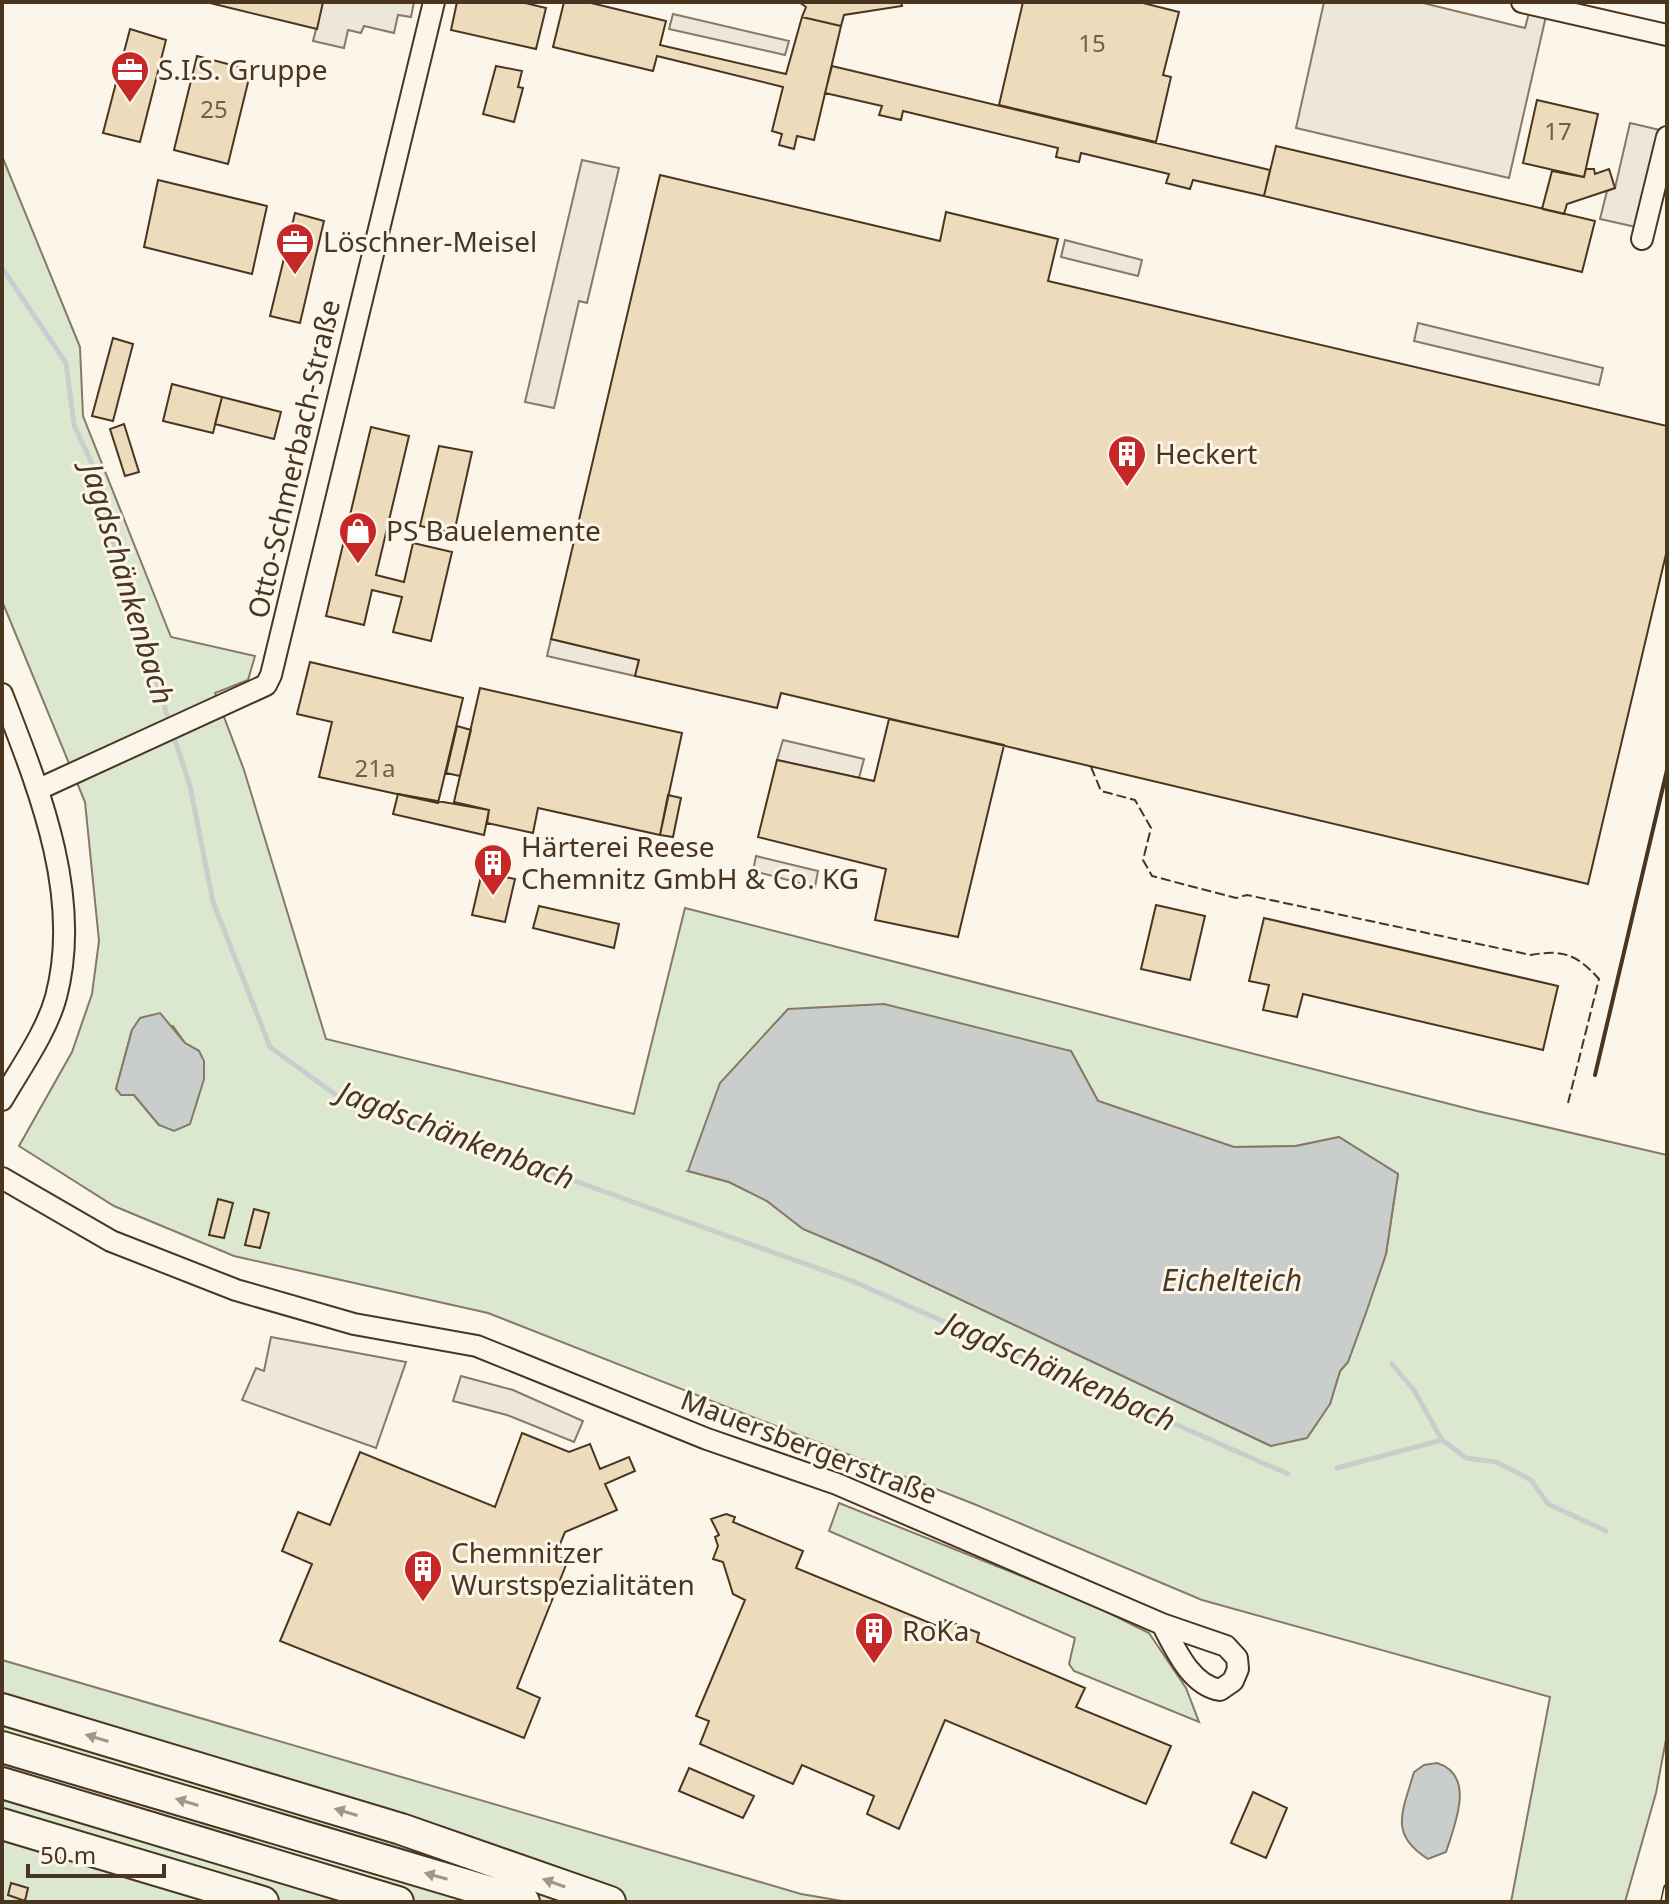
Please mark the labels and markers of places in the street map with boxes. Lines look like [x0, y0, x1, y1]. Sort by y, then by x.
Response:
office icon: S.I.S. Gruppe [109, 49, 151, 104]
place label: S.I.S. Gruppe [158, 50, 328, 88]
office icon: Löschner-Meisel [274, 221, 316, 276]
place label: Löschner-Meisel [323, 222, 537, 260]
building icon: Heckert [1106, 433, 1148, 488]
place label: Heckert [1155, 434, 1257, 472]
shop icon: PS Bauelemente [337, 510, 379, 565]
place label: PS Bauelemente [386, 511, 601, 549]
place label: Härterei Reese Chemnitz GmbH & Co. KG [521, 827, 859, 897]
building icon: Härterei Reese Chemnitz GmbH & Co. KG [472, 842, 514, 897]
place label: Chemnitzer Wurstspezialitäten [451, 1533, 695, 1603]
building icon: Chemnitzer Wurstspezialitäten [402, 1548, 444, 1603]
building icon: RoKa [853, 1610, 895, 1665]
place label: RoKa [902, 1611, 969, 1649]

